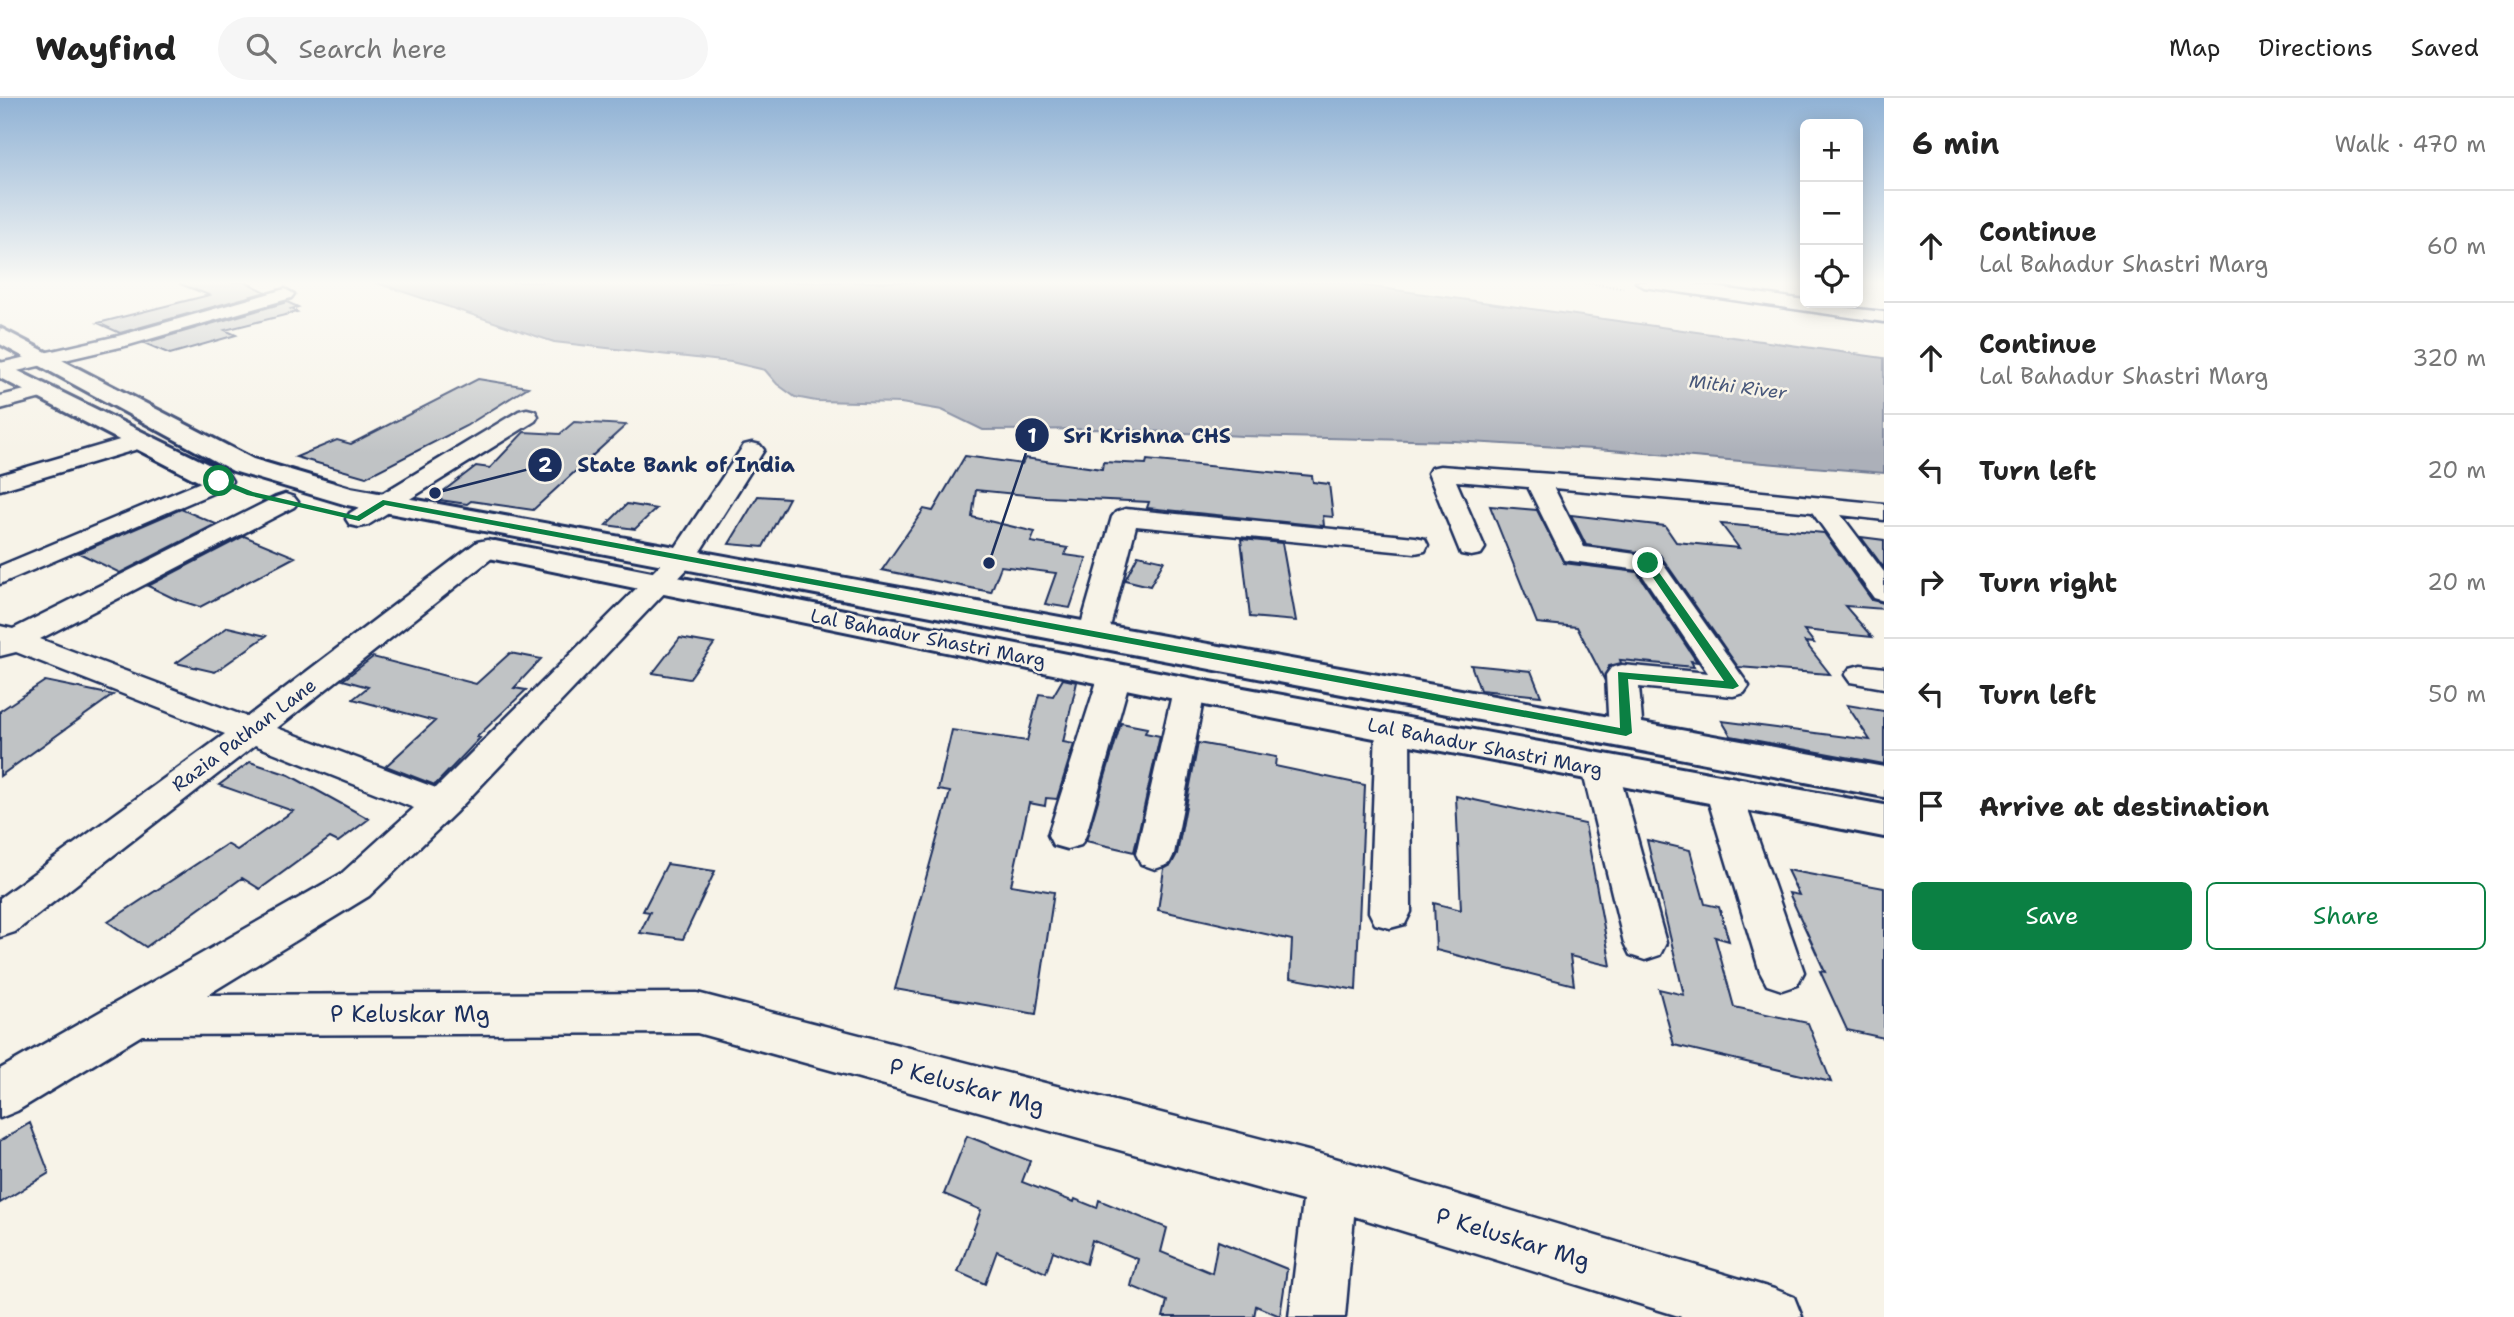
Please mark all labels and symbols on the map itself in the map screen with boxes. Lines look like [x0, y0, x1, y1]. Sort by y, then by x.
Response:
water label: Mithi River [1688, 369, 1789, 405]
callout: Sri Krishna CHS [1015, 414, 1245, 456]
text: 1 [1027, 422, 1037, 450]
text: Sri Krishna CHS [1063, 422, 1231, 450]
callout: State Bank of India [528, 444, 808, 486]
text: 2 [538, 451, 553, 479]
text: State Bank of India [577, 451, 796, 479]
route start [203, 465, 234, 496]
route end [1632, 547, 1663, 578]
street label: Lal Bahadur Shastri Marg [808, 603, 1048, 673]
street label: Razia Pathan Lane [167, 673, 321, 797]
street label: Lal Bahadur Shastri Marg [1365, 712, 1605, 782]
street label: P Keluskar Mg [330, 999, 490, 1029]
street label: P Keluskar Mg [886, 1051, 1048, 1121]
street label: P Keluskar Mg [1432, 1200, 1594, 1276]

